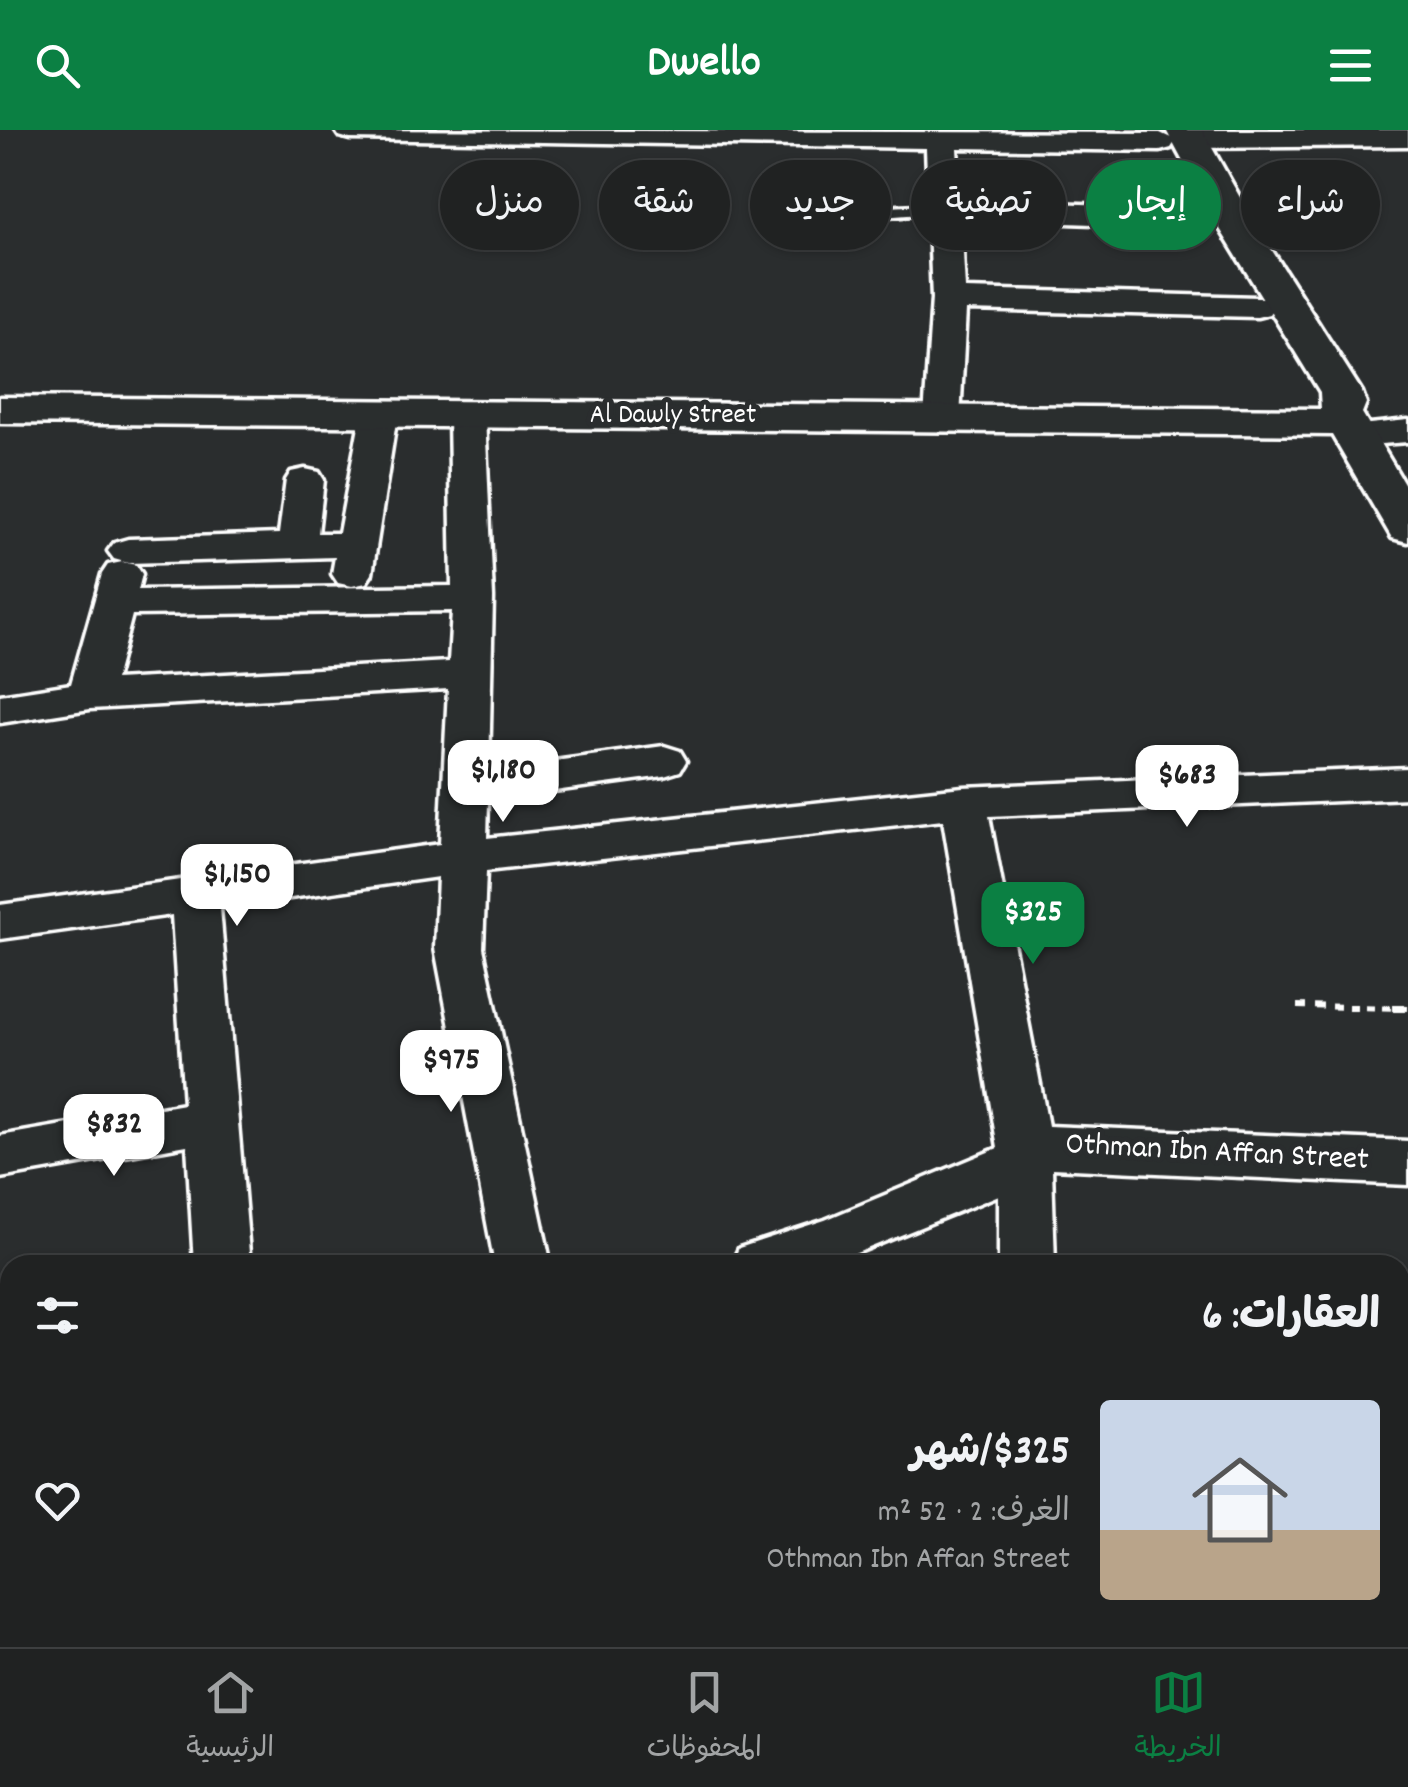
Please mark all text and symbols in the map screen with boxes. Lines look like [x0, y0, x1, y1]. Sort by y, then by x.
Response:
text: Dwello [647, 33, 761, 97]
icon: search [30, 38, 85, 93]
icon: menu [1323, 38, 1378, 93]
chip: منزل [440, 160, 579, 250]
chip: شقة [599, 160, 730, 250]
chip: جديد [750, 160, 891, 250]
chip: تصفية [911, 160, 1066, 250]
chip: إيجار [1086, 160, 1221, 250]
chip: شراء [1241, 160, 1380, 250]
street label: Al Dawly Street [590, 397, 756, 437]
pin: $1,180 [422, 740, 584, 825]
pin: $683 [1128, 745, 1246, 830]
text: $1,180 [470, 749, 536, 795]
text: $683 [1158, 754, 1216, 800]
pin: $1,150 [156, 844, 318, 929]
text: $1,150 [203, 853, 271, 899]
pin: $325 [974, 882, 1092, 967]
text: $325 [1003, 891, 1063, 937]
pin: $975 [392, 1030, 510, 1115]
text: $975 [422, 1039, 480, 1085]
pin: $832 [55, 1094, 173, 1179]
text: $832 [85, 1103, 143, 1149]
street label: Othman Ibn Affan Street [1064, 1123, 1370, 1185]
icon: filters [30, 1288, 85, 1343]
text: العقارات: 6 [1202, 1289, 1380, 1349]
text: $325/شهر [910, 1424, 1070, 1484]
icon: home [1180, 1440, 1300, 1560]
icon: heart [30, 1473, 85, 1528]
text: الغرف: 2 · 52 m² [878, 1491, 1070, 1537]
text: Othman Ibn Affan Street [766, 1538, 1070, 1584]
tab: الرئيسية [186, 1665, 274, 1771]
tab: المحفوظات [647, 1665, 762, 1771]
tab: الخريطة [1134, 1665, 1222, 1771]

